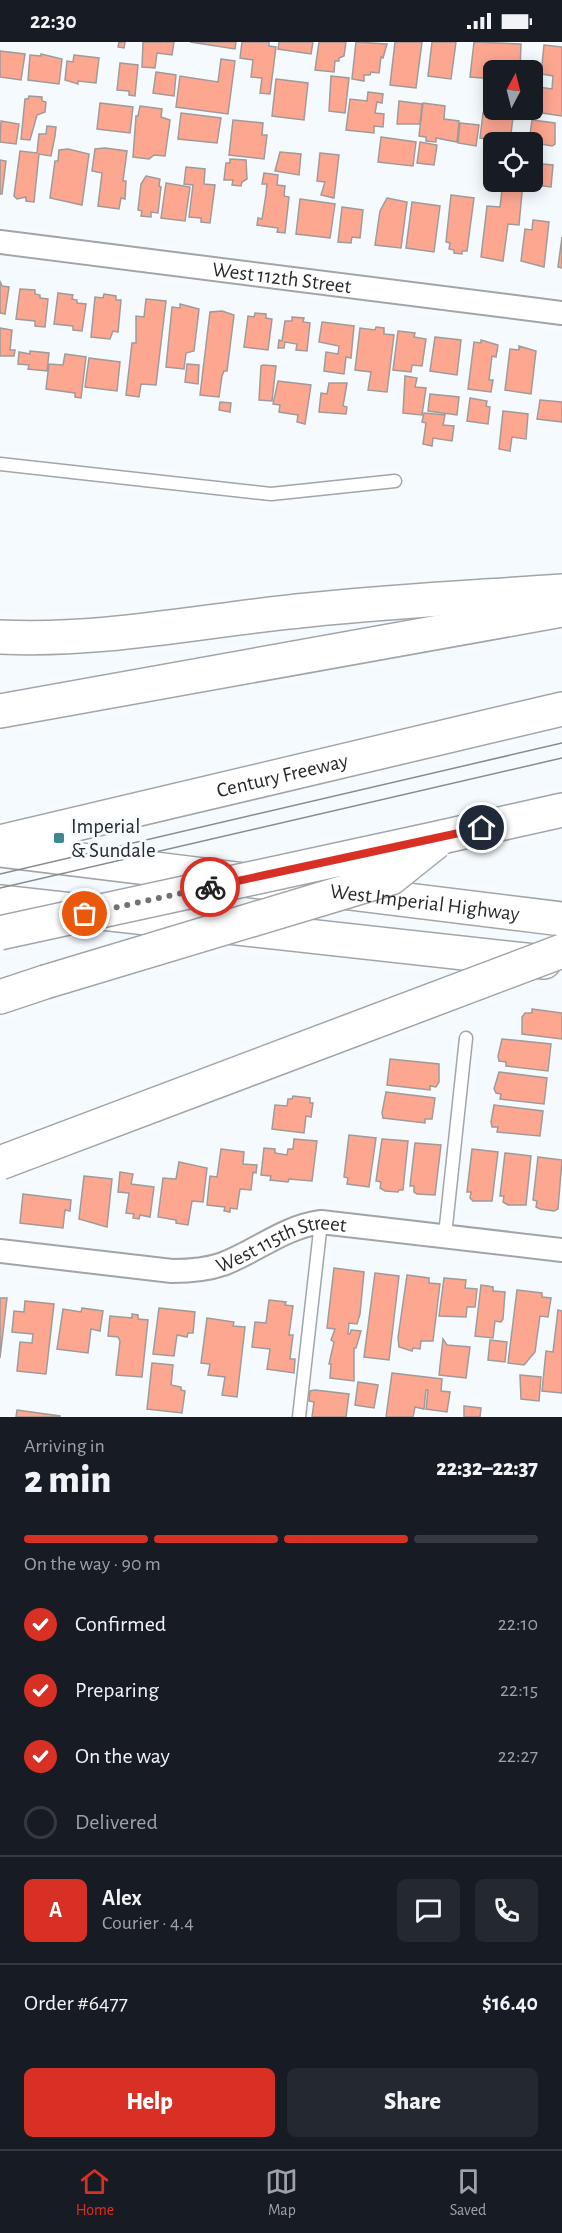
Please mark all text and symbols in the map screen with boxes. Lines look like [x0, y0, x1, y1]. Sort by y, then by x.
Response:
text: 22:30 [30, 10, 77, 32]
north arrow [483, 60, 543, 120]
map controls [483, 60, 543, 192]
button: locate [483, 132, 543, 192]
street label: West 112th Street [211, 258, 353, 297]
street label: Century Freeway [214, 750, 350, 801]
pin [456, 802, 507, 853]
icon: home [465, 811, 498, 844]
place label: Imperial & Sundale [71, 816, 156, 861]
marker: Imperial & Sundale [52, 831, 66, 845]
courier [180, 857, 240, 917]
icon: bike [194, 871, 227, 904]
street label: West Imperial Highway [329, 880, 521, 924]
pin [59, 888, 110, 939]
icon: bag [68, 897, 101, 930]
street label: West 115th Street [213, 1212, 348, 1276]
text: Arriving in [24, 1436, 105, 1456]
text: 22:32–22:37 [436, 1457, 538, 1479]
text: 2 min [24, 1461, 111, 1500]
text: On the way · 90 m [24, 1554, 161, 1574]
icon: check [24, 1608, 57, 1641]
text: Confirmed [75, 1613, 166, 1635]
text: 22:10 [498, 1614, 538, 1634]
icon: check [24, 1674, 57, 1707]
text: Preparing [75, 1679, 159, 1701]
text: 22:15 [500, 1680, 538, 1700]
icon: check [24, 1740, 57, 1773]
text: On the way [75, 1745, 170, 1767]
text: 22:27 [498, 1746, 538, 1766]
text: Delivered [75, 1811, 158, 1833]
button: chat [397, 1879, 460, 1942]
button: phone [475, 1879, 538, 1942]
text: Alex [102, 1887, 142, 1909]
text: A [49, 1899, 62, 1921]
text: Courier · 4.4 [102, 1913, 194, 1933]
text: Order #6477 [24, 1992, 128, 2014]
text: $16.40 [482, 1992, 538, 2014]
button: Help [24, 2068, 275, 2137]
button: Share [287, 2068, 538, 2137]
tab: Home [76, 2165, 114, 2220]
tab: Map [265, 2165, 298, 2220]
tab: Saved [450, 2165, 486, 2220]

